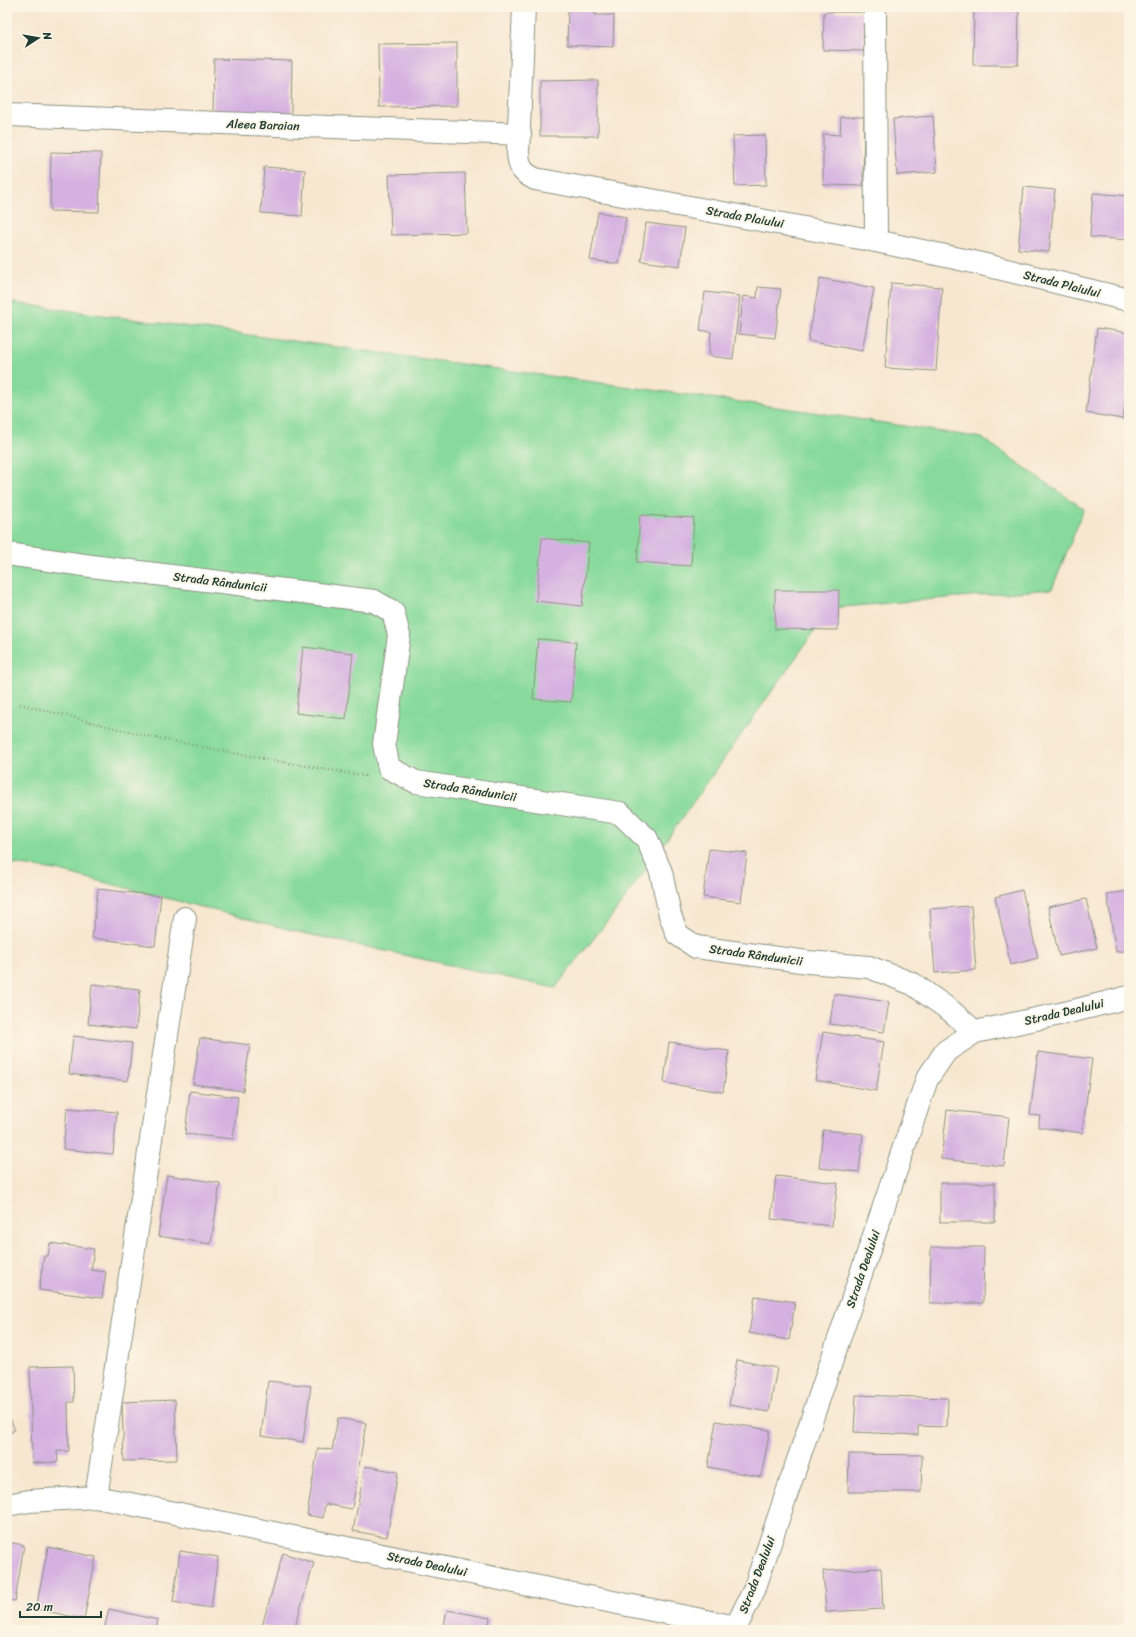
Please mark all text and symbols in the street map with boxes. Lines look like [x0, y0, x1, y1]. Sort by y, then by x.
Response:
north arrow [18, 18, 58, 58]
text: N [37, 29, 57, 42]
street label: Aleea Baraian [225, 113, 300, 137]
street label: Strada Plaiului [704, 199, 786, 235]
street label: Strada Plaiului [1021, 264, 1104, 304]
street label: Strada Rândunicii [172, 565, 269, 599]
street label: Strada Rândunicii [422, 772, 519, 808]
street label: Strada Rândunicii [708, 938, 805, 973]
street label: Strada Dealului [1022, 992, 1107, 1032]
street label: Strada Dealului [839, 1226, 887, 1311]
street label: Strada Dealului [732, 1533, 782, 1617]
street label: Strada Dealului [385, 1545, 470, 1583]
scale bar [20, 1593, 101, 1619]
text: 20 m [26, 1596, 53, 1618]

